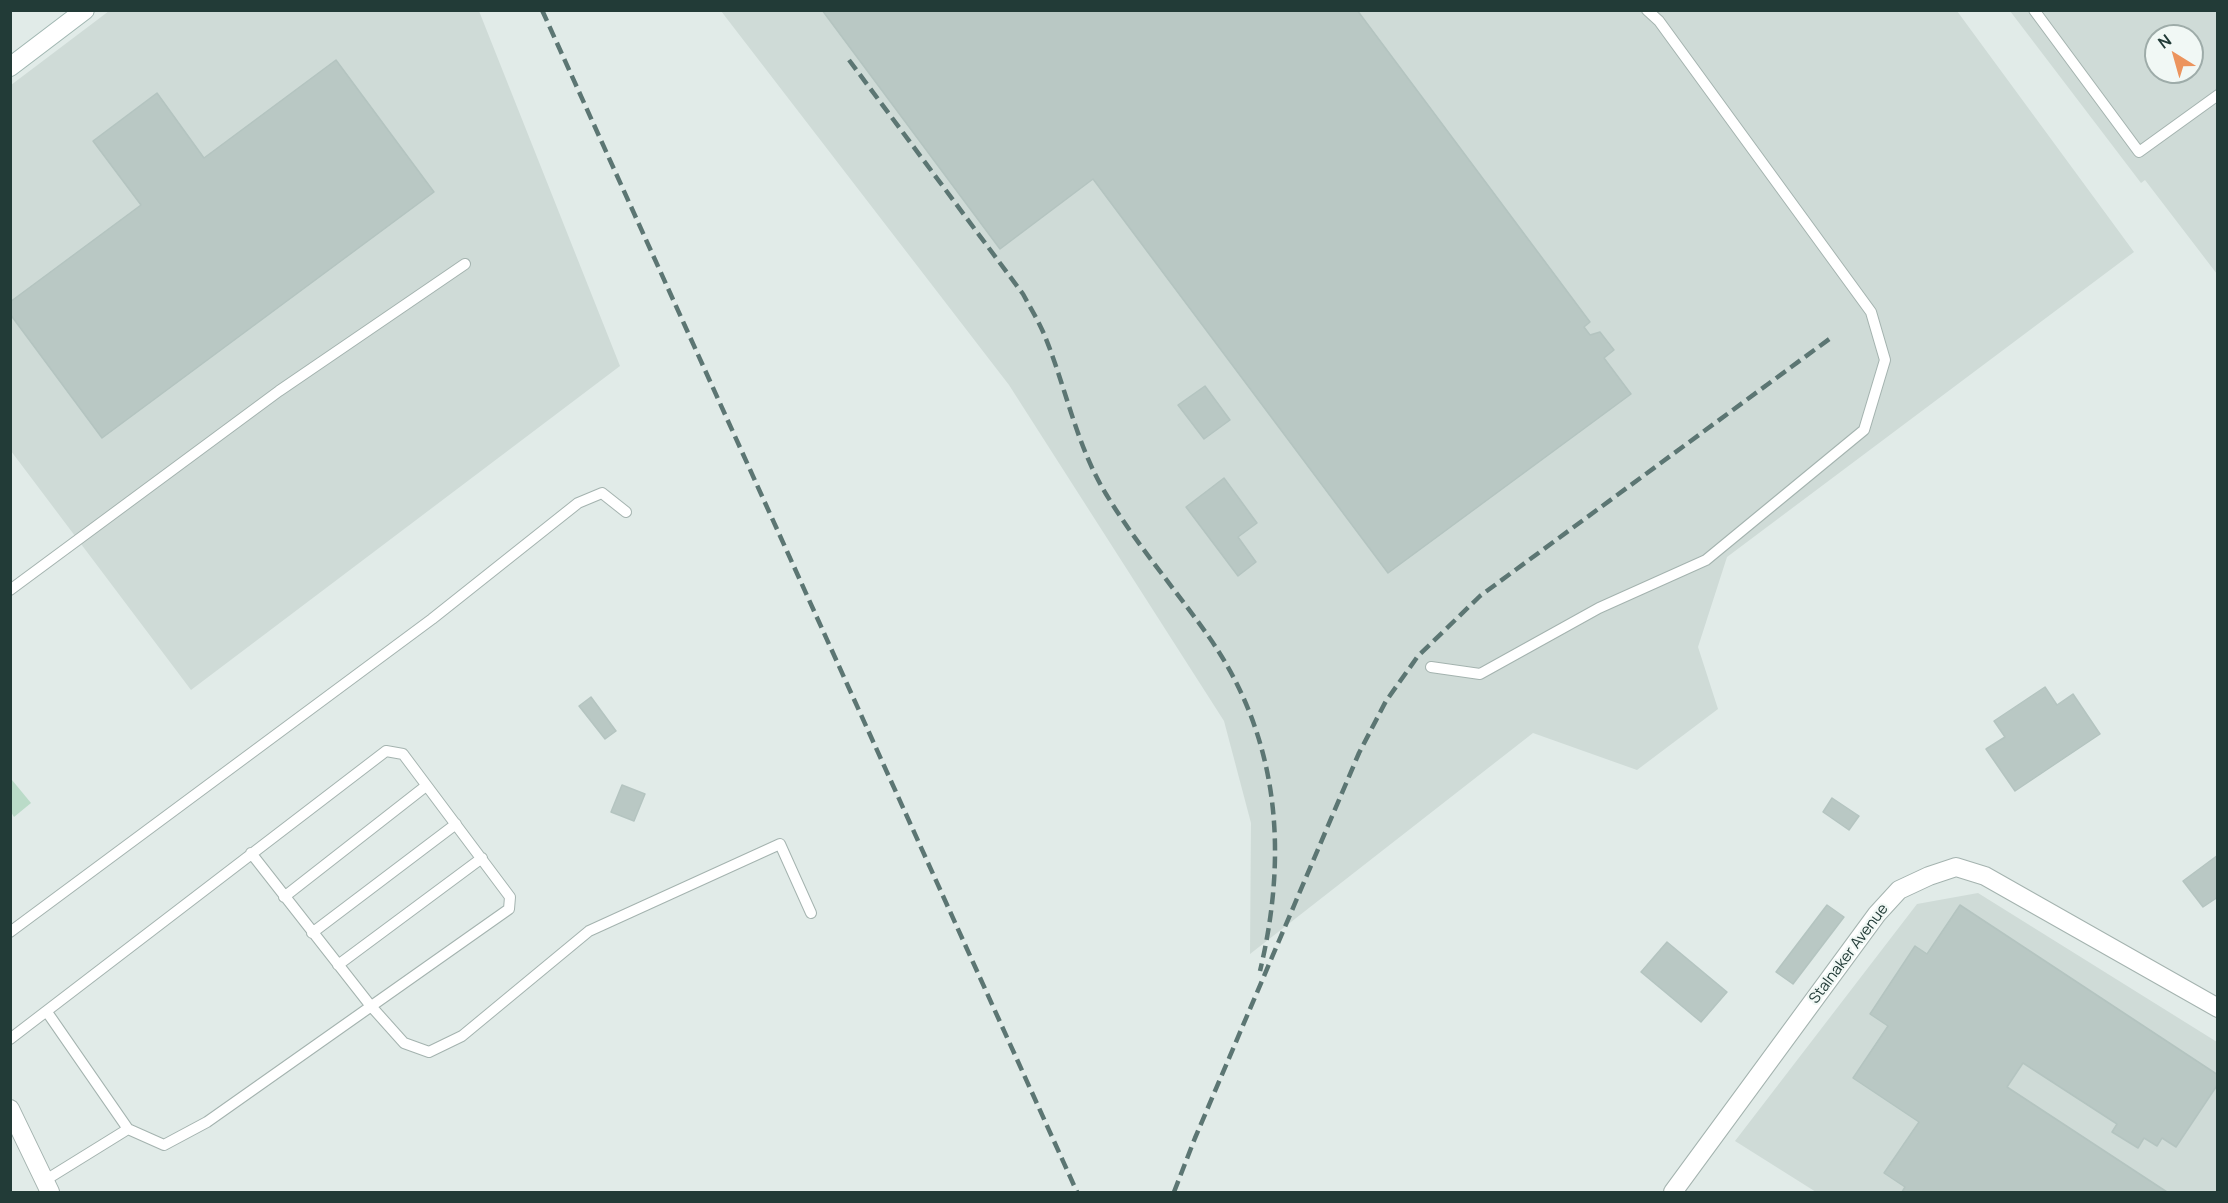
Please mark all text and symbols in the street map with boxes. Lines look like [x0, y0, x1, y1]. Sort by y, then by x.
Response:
north arrow [2144, 24, 2204, 84]
text: N [2153, 29, 2176, 53]
street label: Stalnaker Avenue [1806, 901, 1892, 1007]

